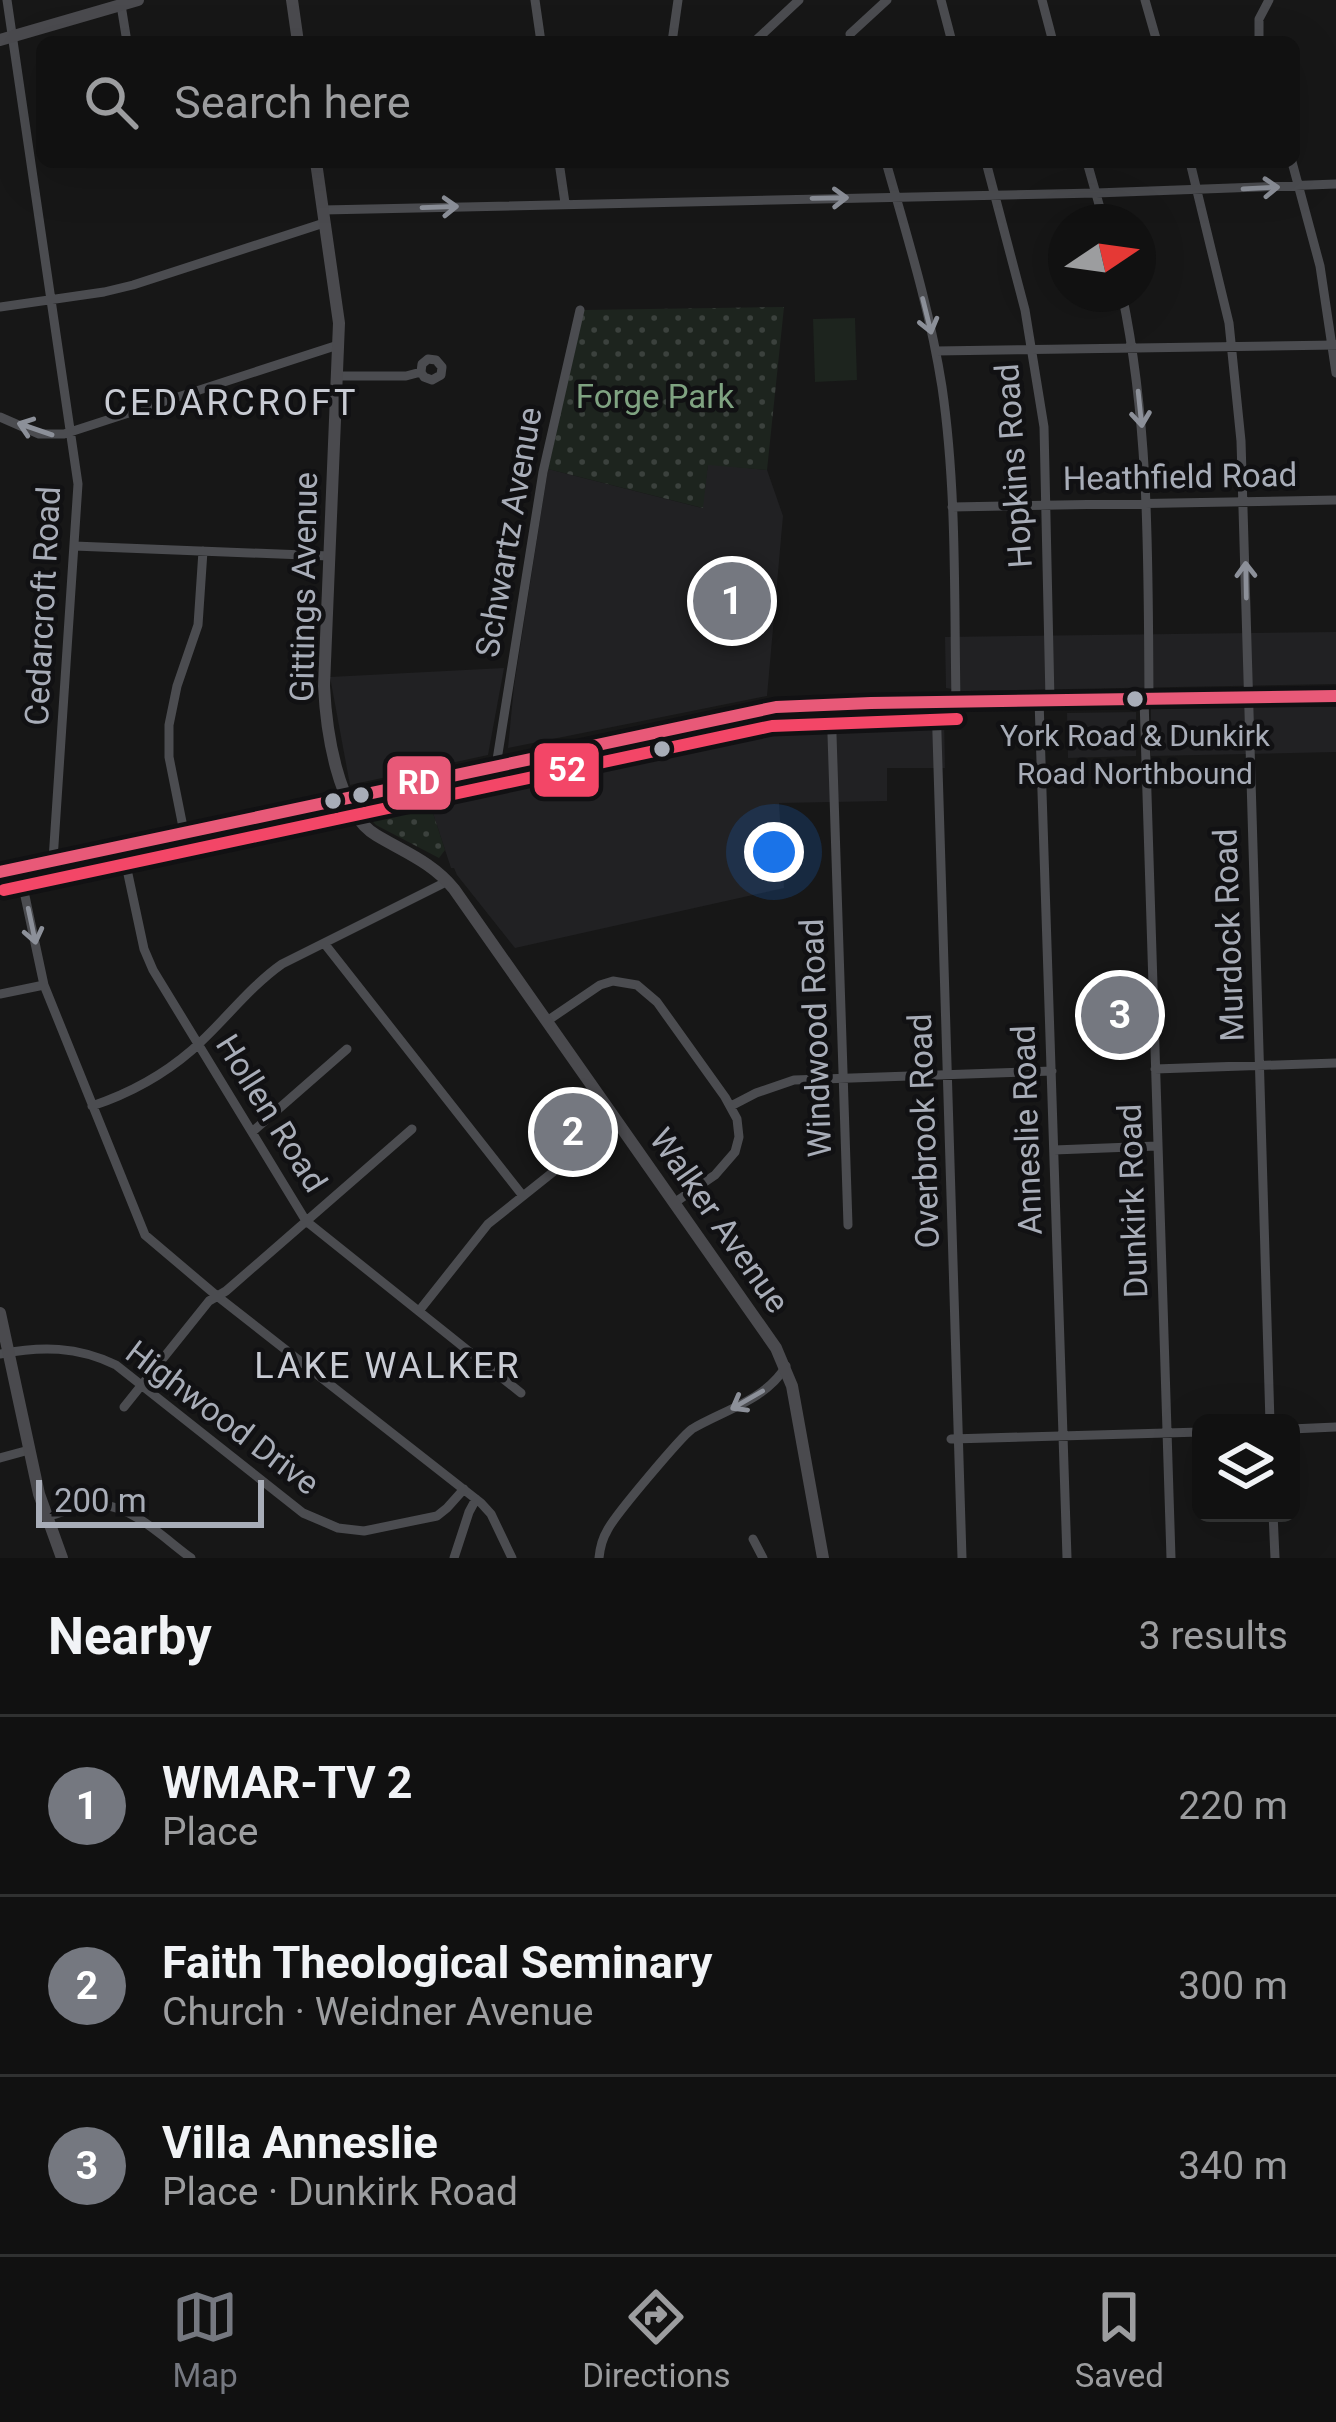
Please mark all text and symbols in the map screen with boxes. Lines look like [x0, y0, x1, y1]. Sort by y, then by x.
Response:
search box [36, 36, 1300, 168]
icon: search [78, 69, 144, 135]
text: Search here [174, 76, 411, 129]
one-way arrow [1241, 176, 1280, 199]
one-way arrow [810, 187, 849, 209]
one-way arrow [420, 195, 459, 218]
north arrow [1048, 204, 1156, 312]
one-way arrow [917, 296, 939, 334]
street label: Hopkins Road [987, 362, 1040, 569]
park label: Forge Park [576, 377, 734, 416]
district label: CEDARCROFT [104, 382, 358, 424]
one-way arrow [1130, 389, 1152, 428]
street label: Schwartz Avenue [467, 404, 550, 660]
one-way arrow [17, 416, 55, 438]
street label: Heathfield Road [1063, 455, 1297, 498]
street label: Gittings Avenue [282, 472, 325, 702]
street label: Cedarcroft Road [17, 485, 68, 727]
pin: 1 [693, 556, 771, 646]
one-way arrow [1234, 561, 1257, 600]
marker: York Road & Dunkirk Road Northbound [1124, 688, 1146, 710]
place label: York Road & Dunkirk Road Northbound [1000, 718, 1271, 791]
unlabelled marker [651, 738, 673, 760]
line badge: 52 [532, 741, 601, 799]
text: 52 [548, 750, 586, 789]
line badge: RD [385, 754, 453, 812]
text: RD [398, 763, 440, 802]
unlabelled marker [350, 784, 372, 806]
unlabelled marker [322, 790, 344, 812]
your location [744, 822, 804, 882]
street label: Murdock Road [1205, 828, 1252, 1042]
one-way arrow [21, 907, 44, 945]
street label: Windwood Road [792, 918, 839, 1158]
pin: 3 [1081, 970, 1159, 1060]
street label: Overbrook Road [900, 1013, 947, 1249]
street label: Anneslie Road [1003, 1024, 1050, 1236]
street label: Hollen Road [208, 1027, 335, 1199]
pin: 2 [534, 1087, 612, 1177]
street label: Dunkirk Road [1110, 1103, 1155, 1299]
street label: Walker Avenue [642, 1121, 797, 1320]
street label: Highwood Drive [118, 1332, 327, 1503]
district label: LAKE WALKER [254, 1345, 522, 1387]
one-way arrow [730, 1389, 765, 1413]
map controls [1192, 1414, 1300, 1522]
button: layers [1192, 1414, 1300, 1522]
scale bar [36, 1474, 264, 1527]
text: 200 m [54, 1481, 147, 1520]
text: Nearby [48, 1607, 212, 1666]
text: 3 results [1139, 1613, 1288, 1659]
text: WMAR-TV 2 [162, 1756, 413, 1809]
text: 1 [76, 1783, 98, 1829]
text: 220 m [1178, 1783, 1288, 1829]
text: Place [162, 1809, 258, 1855]
text: Faith Theological Seminary [162, 1936, 712, 1989]
text: 2 [76, 1963, 98, 2009]
text: 300 m [1178, 1963, 1288, 2009]
text: Church · Weidner Avenue [162, 1989, 593, 2035]
text: Villa Anneslie [162, 2116, 438, 2169]
text: 3 [76, 2143, 98, 2189]
text: 340 m [1178, 2143, 1288, 2189]
text: Place · Dunkirk Road [162, 2169, 518, 2215]
tab: Map [172, 2284, 238, 2395]
tab: Directions [582, 2284, 731, 2395]
tab: Saved [1075, 2284, 1164, 2395]

